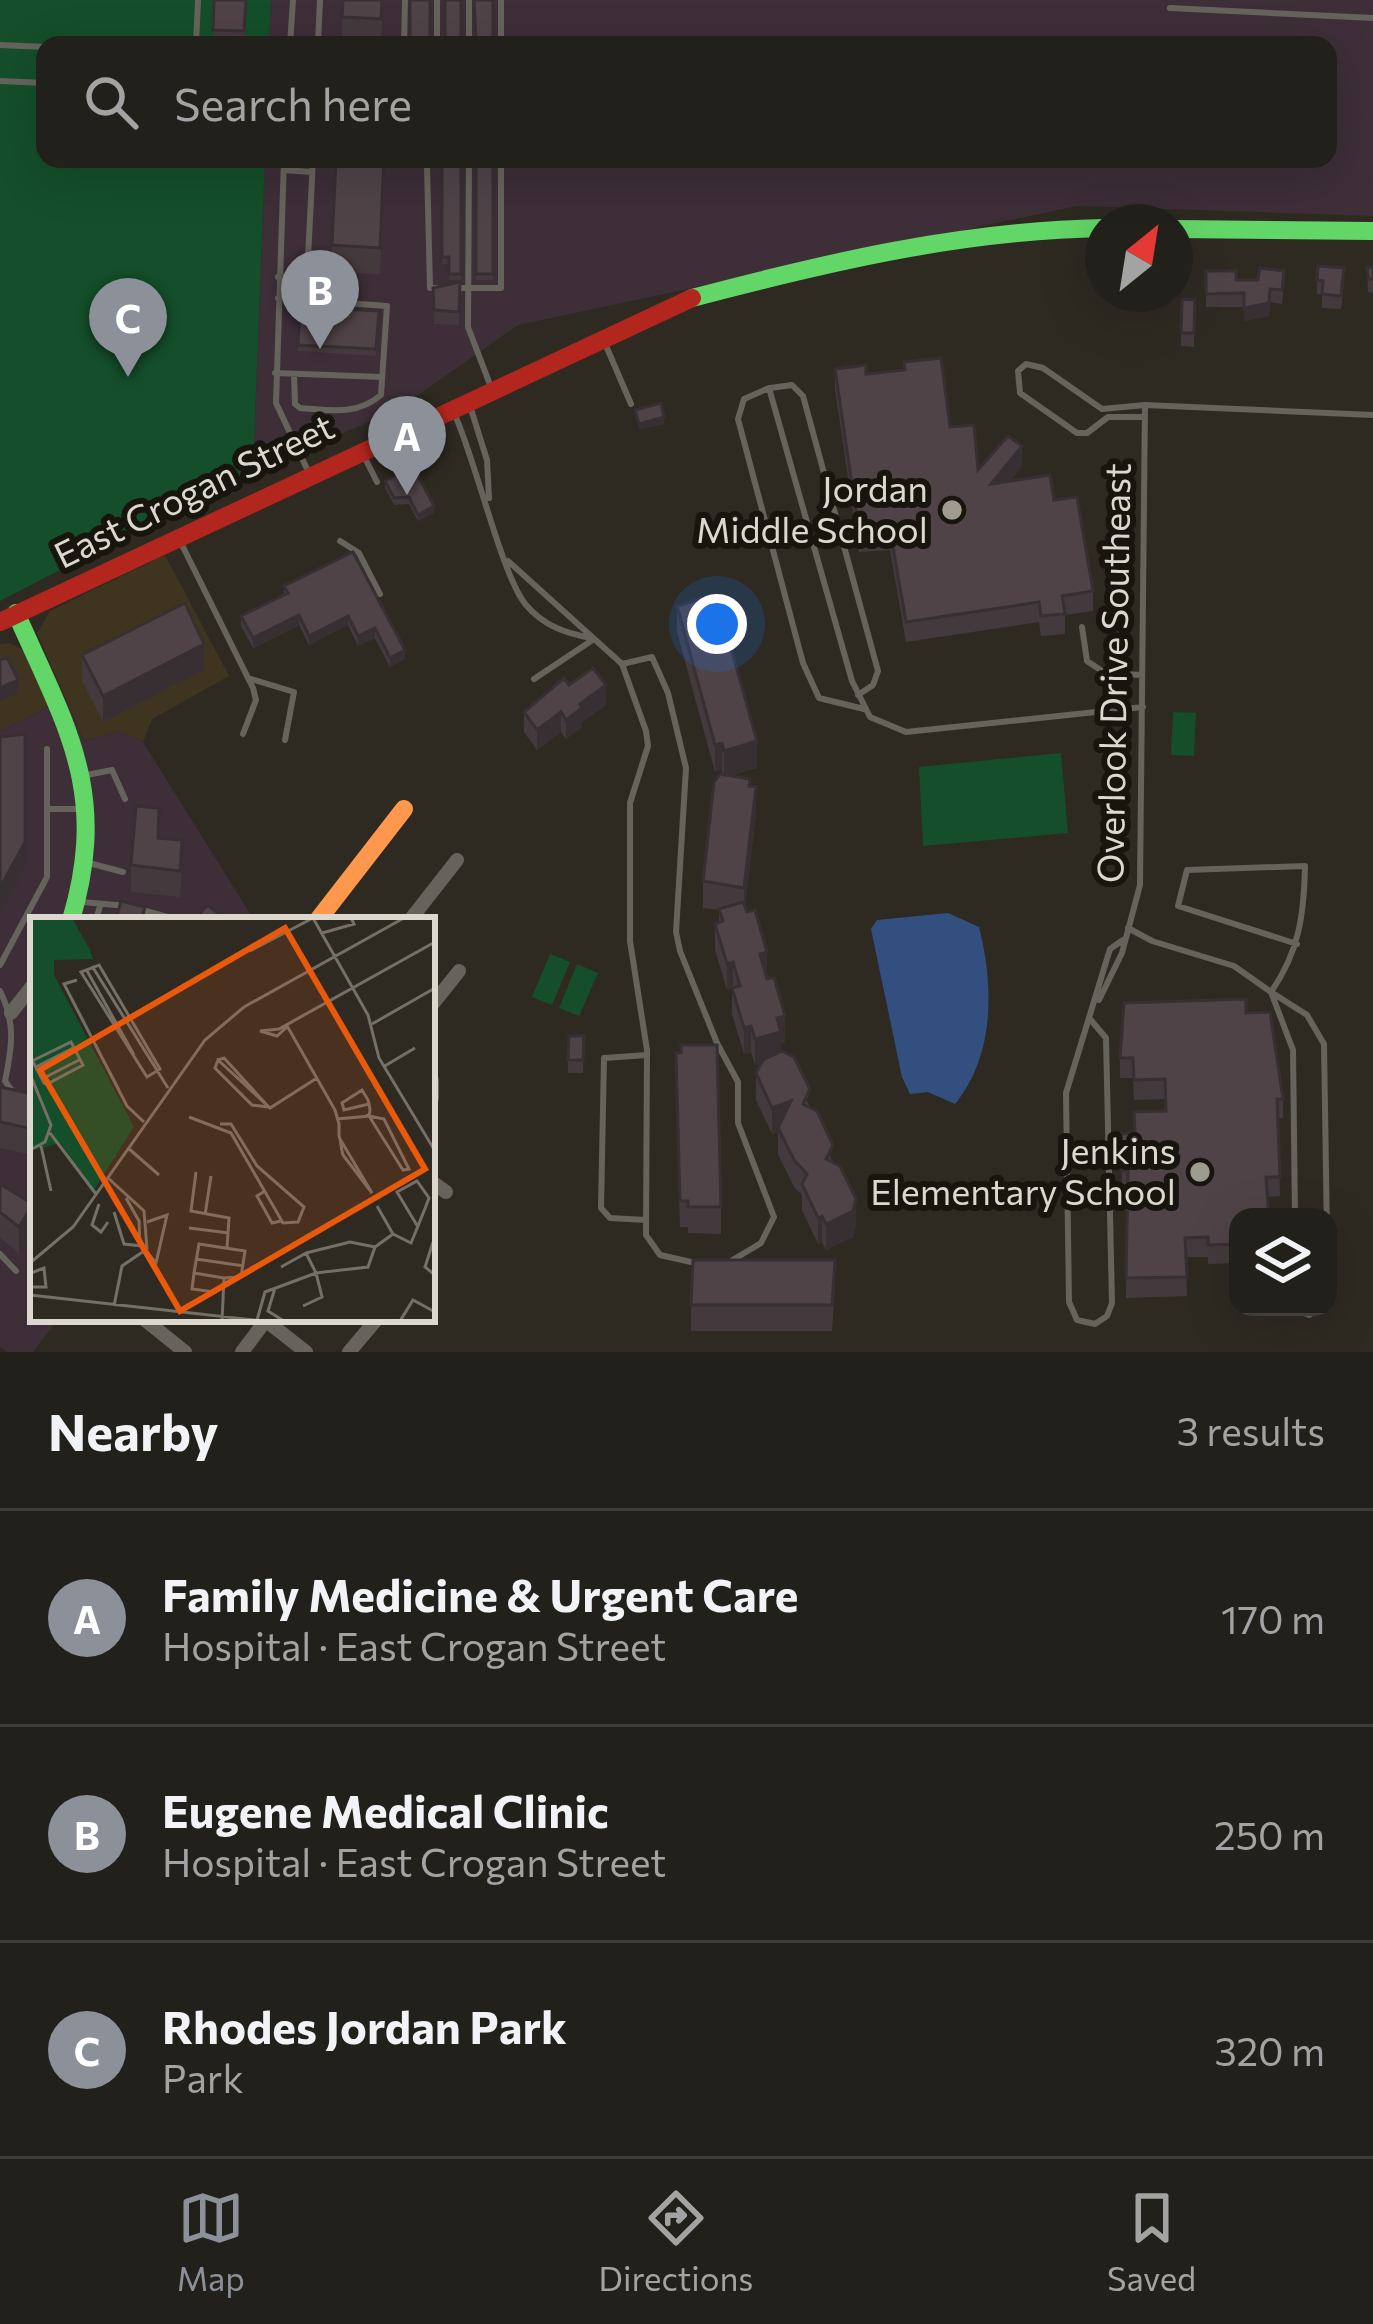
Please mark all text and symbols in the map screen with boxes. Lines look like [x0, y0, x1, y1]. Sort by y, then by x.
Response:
search box [36, 36, 1337, 168]
icon: search [78, 69, 144, 135]
text: Search here [174, 75, 412, 130]
north arrow [1085, 204, 1193, 312]
pin: B [281, 250, 359, 349]
pin: C [89, 278, 167, 377]
pin: A [368, 396, 446, 495]
street label: East Crogan Street [46, 402, 340, 576]
street label: Overlook Drive Southeast [1086, 463, 1138, 883]
place label: Jordan Middle School [696, 465, 928, 550]
marker: Jordan Middle School [939, 497, 965, 523]
your location [687, 594, 747, 654]
inset map [30, 917, 435, 1322]
place label: Jenkins Elementary School [870, 1127, 1176, 1212]
marker: Jenkins Elementary School [1187, 1159, 1213, 1185]
map controls [1229, 1208, 1337, 1316]
button: layers [1229, 1208, 1337, 1316]
text: Nearby [48, 1399, 218, 1462]
text: 3 results [1177, 1406, 1325, 1454]
text: Family Medicine & Urgent Care [162, 1566, 798, 1621]
text: A [73, 1594, 101, 1642]
text: 170 m [1221, 1594, 1325, 1642]
text: Hospital · East Crogan Street [162, 1621, 666, 1669]
text: Eugene Medical Clinic [162, 1782, 609, 1837]
text: B [74, 1810, 100, 1858]
text: 250 m [1214, 1810, 1325, 1858]
text: Hospital · East Crogan Street [162, 1837, 666, 1885]
text: Rhodes Jordan Park [162, 1998, 567, 2053]
text: C [74, 2026, 100, 2074]
text: 320 m [1214, 2026, 1325, 2074]
text: Park [162, 2053, 244, 2101]
tab: Map [177, 2185, 245, 2298]
tab: Directions [599, 2185, 753, 2298]
tab: Saved [1107, 2185, 1196, 2298]

